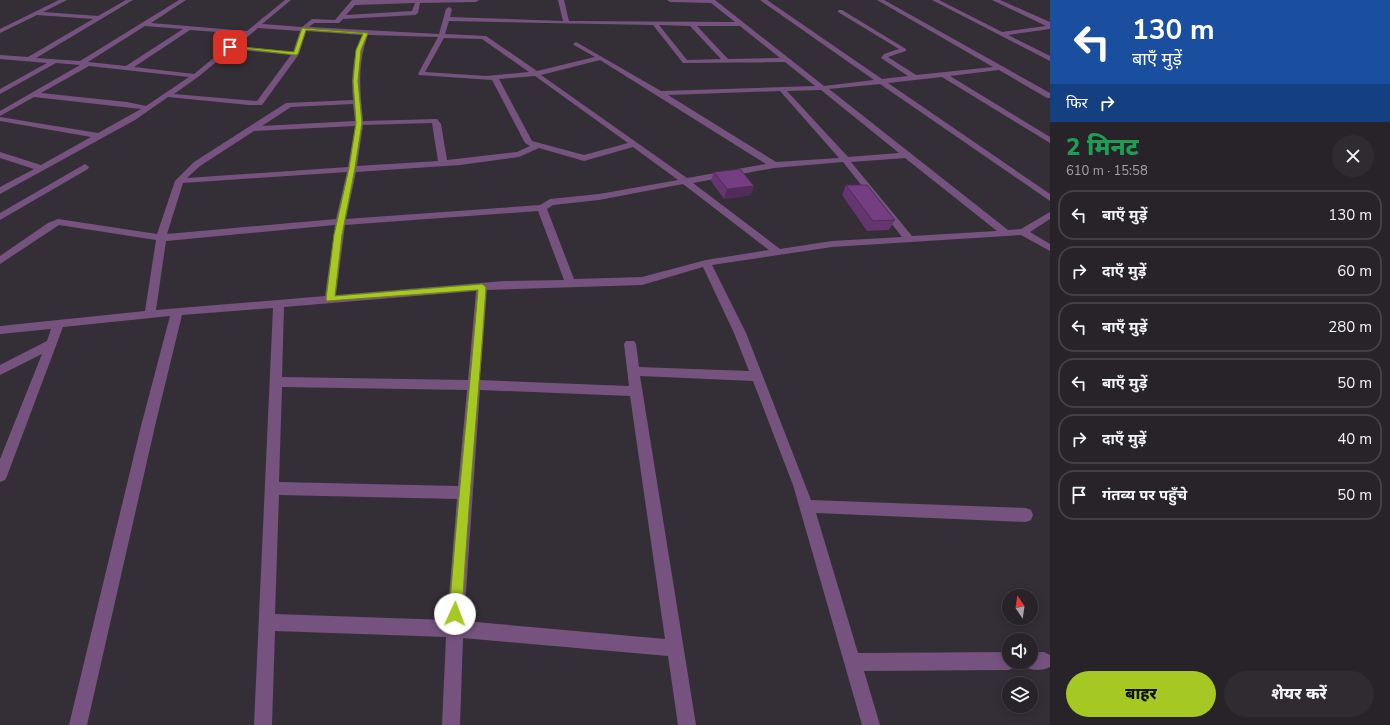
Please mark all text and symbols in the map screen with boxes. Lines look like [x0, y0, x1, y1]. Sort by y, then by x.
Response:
text: 130 m [1132, 11, 1215, 49]
icon: left [1066, 16, 1118, 68]
pin [213, 30, 247, 64]
icon: arrive [219, 36, 241, 58]
text: बाएँ मुड़ें [1132, 47, 1182, 71]
icon: right [1096, 92, 1118, 114]
text: फिर [1066, 93, 1088, 113]
text: 2 मिनट [1066, 131, 1139, 163]
button: close [1332, 135, 1374, 177]
text: 610 m · 15:58 [1066, 162, 1148, 180]
icon: left [1068, 204, 1090, 226]
text: बाएँ मुड़ें [1102, 205, 1147, 225]
text: 130 m [1328, 205, 1372, 225]
icon: right [1068, 260, 1090, 282]
text: दाएँ मुड़ें [1102, 261, 1146, 281]
text: 60 m [1337, 261, 1372, 281]
icon: left [1068, 316, 1090, 338]
text: बाएँ मुड़ें [1102, 317, 1147, 337]
text: 280 m [1328, 317, 1372, 337]
icon: left [1068, 372, 1090, 394]
text: बाएँ मुड़ें [1102, 373, 1147, 393]
text: 50 m [1337, 373, 1372, 393]
icon: right [1068, 428, 1090, 450]
text: दाएँ मुड़ें [1102, 429, 1146, 449]
text: 40 m [1337, 429, 1372, 449]
icon: arrive [1068, 484, 1090, 506]
text: गंतव्य पर पहुँचे [1102, 485, 1187, 505]
text: 50 m [1337, 485, 1372, 505]
north arrow [1002, 589, 1038, 625]
map controls [1002, 589, 1038, 713]
position arrow [434, 593, 476, 635]
button: sound [1002, 633, 1038, 669]
button: बाहर [1066, 671, 1216, 717]
button: शेयर करें [1224, 671, 1374, 717]
button: layers [1002, 677, 1038, 713]

